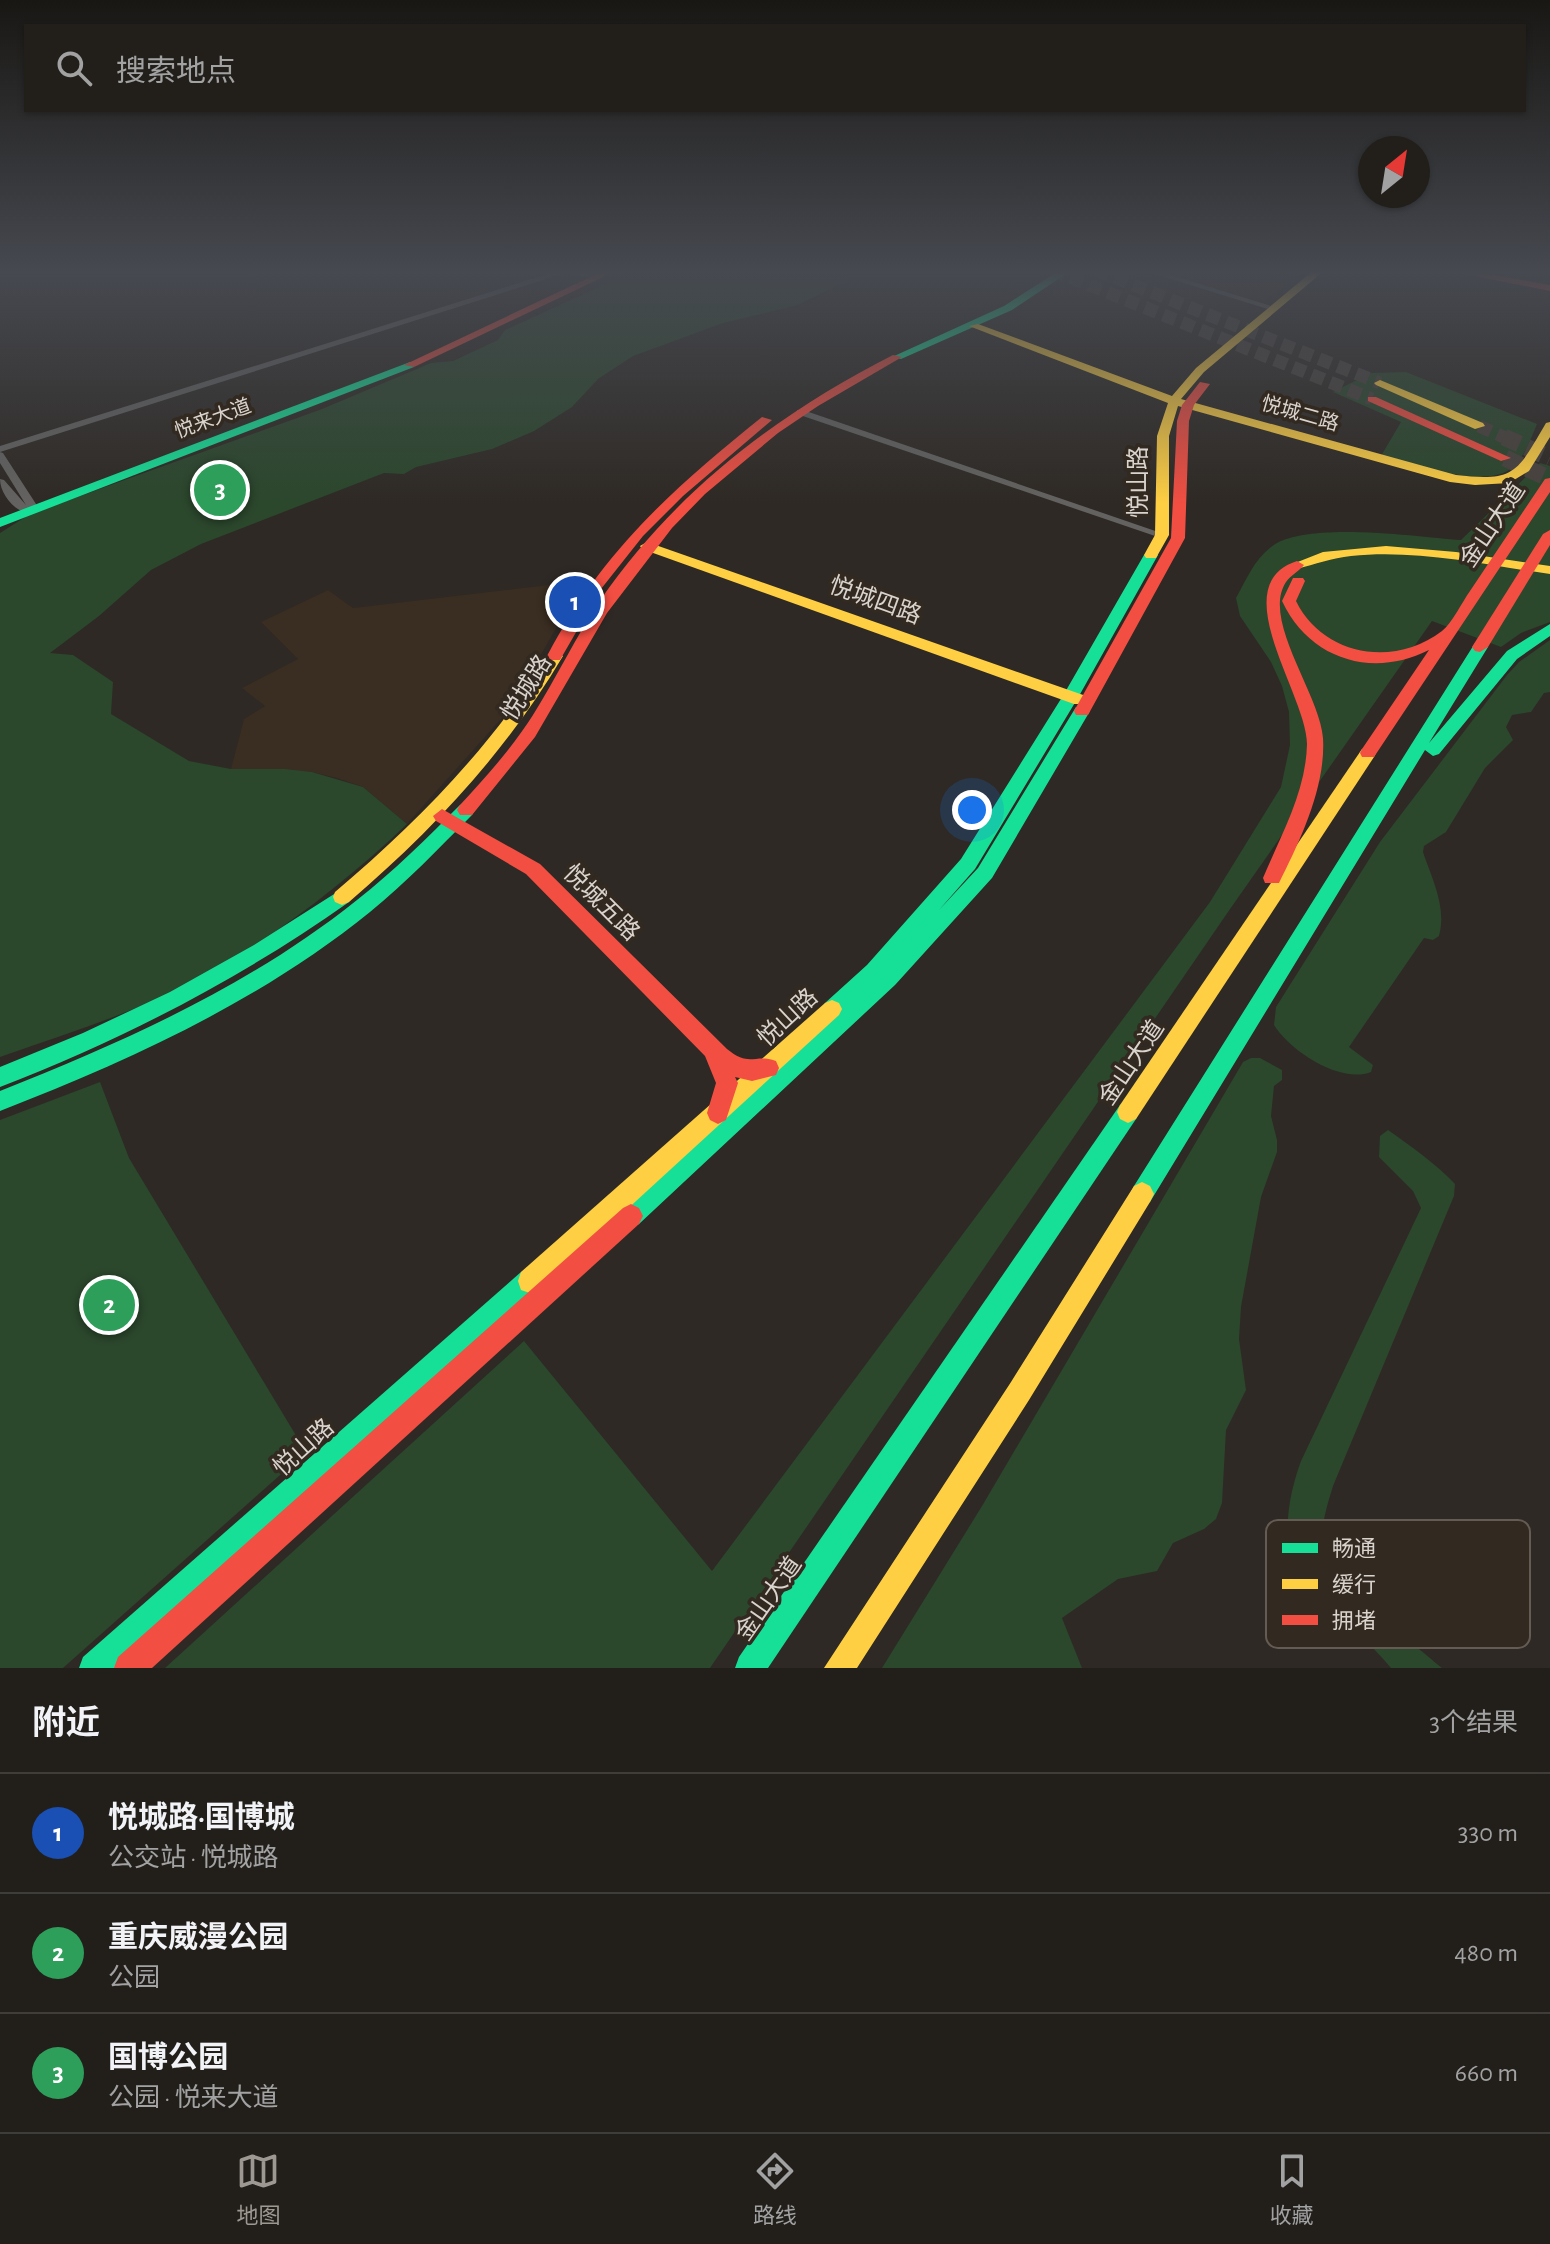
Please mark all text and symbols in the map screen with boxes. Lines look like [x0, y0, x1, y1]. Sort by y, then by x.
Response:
search box [24, 24, 1526, 112]
icon: search [52, 46, 96, 90]
text: 搜索地点 [116, 57, 236, 87]
north arrow [1358, 136, 1430, 208]
street label: 悦城二路 [1259, 391, 1342, 435]
street label: 悦来大道 [172, 395, 254, 442]
street label: 悦山路 [1125, 446, 1151, 518]
pin: 3 [194, 460, 246, 520]
street label: 金山大道 [1455, 477, 1530, 572]
street label: 悦城四路 [826, 571, 925, 629]
pin: 1 [549, 572, 601, 632]
street label: 悦城路 [496, 650, 556, 725]
your location [952, 790, 992, 830]
street label: 悦城五路 [559, 859, 645, 945]
street label: 悦山路 [752, 983, 823, 1051]
street label: 金山大道 [1094, 1015, 1169, 1110]
pin: 2 [83, 1275, 135, 1335]
street label: 悦山路 [268, 1414, 339, 1481]
legend [1266, 1520, 1530, 1648]
text: 畅通 [1332, 1537, 1376, 1560]
street label: 金山大道 [730, 1552, 806, 1645]
text: 缓行 [1332, 1573, 1376, 1596]
text: 拥堵 [1332, 1609, 1376, 1632]
text: 附近 [32, 1707, 100, 1741]
text: 3个结果 [1429, 1710, 1518, 1736]
text: 悦城路·国博城 [108, 1803, 295, 1833]
text: 1 [53, 1820, 63, 1846]
text: 330 m [1458, 1820, 1518, 1846]
text: 公交站 · 悦城路 [108, 1845, 279, 1871]
text: 重庆威漫公园 [108, 1923, 288, 1953]
text: 2 [52, 1940, 64, 1966]
text: 480 m [1454, 1940, 1518, 1966]
text: 公园 [108, 1965, 160, 1991]
text: 国博公园 [108, 2043, 228, 2073]
text: 3 [52, 2060, 64, 2086]
text: 660 m [1455, 2060, 1518, 2086]
text: 公园 · 悦来大道 [108, 2085, 279, 2111]
tab: 地图 [236, 2149, 280, 2229]
tab: 路线 [753, 2149, 797, 2229]
tab: 收藏 [1270, 2149, 1314, 2229]

